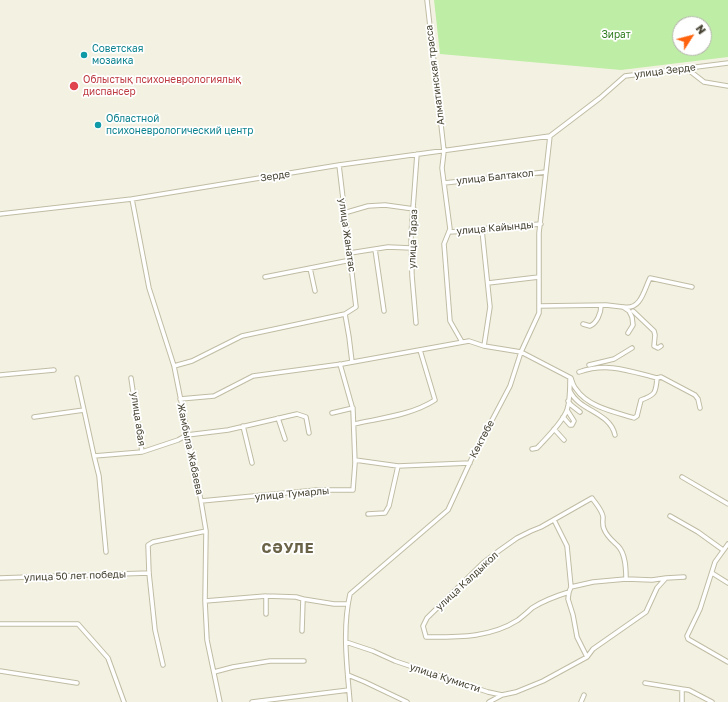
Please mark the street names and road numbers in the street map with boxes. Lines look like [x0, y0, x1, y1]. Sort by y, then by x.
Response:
street label: Алматинская трасса [423, 24, 447, 126]
street label: улица Зерде [634, 61, 696, 81]
street label: улица Балтакол [456, 167, 534, 187]
street label: Зерде [259, 168, 291, 184]
street label: улица Жанатас [336, 197, 358, 273]
street label: улица Тараз [406, 209, 420, 269]
street label: улица Кайынды [456, 219, 534, 237]
street label: улица абая [128, 391, 148, 447]
street label: Жамбыла Жабаева [174, 402, 206, 496]
street label: Көктөбе [467, 418, 497, 460]
street label: улица Тумарлы [254, 485, 330, 503]
street label: улица Калдыкол [433, 549, 501, 613]
street label: улица 50 лет победы [24, 568, 126, 584]
street label: улица Кумисти [408, 661, 482, 695]

